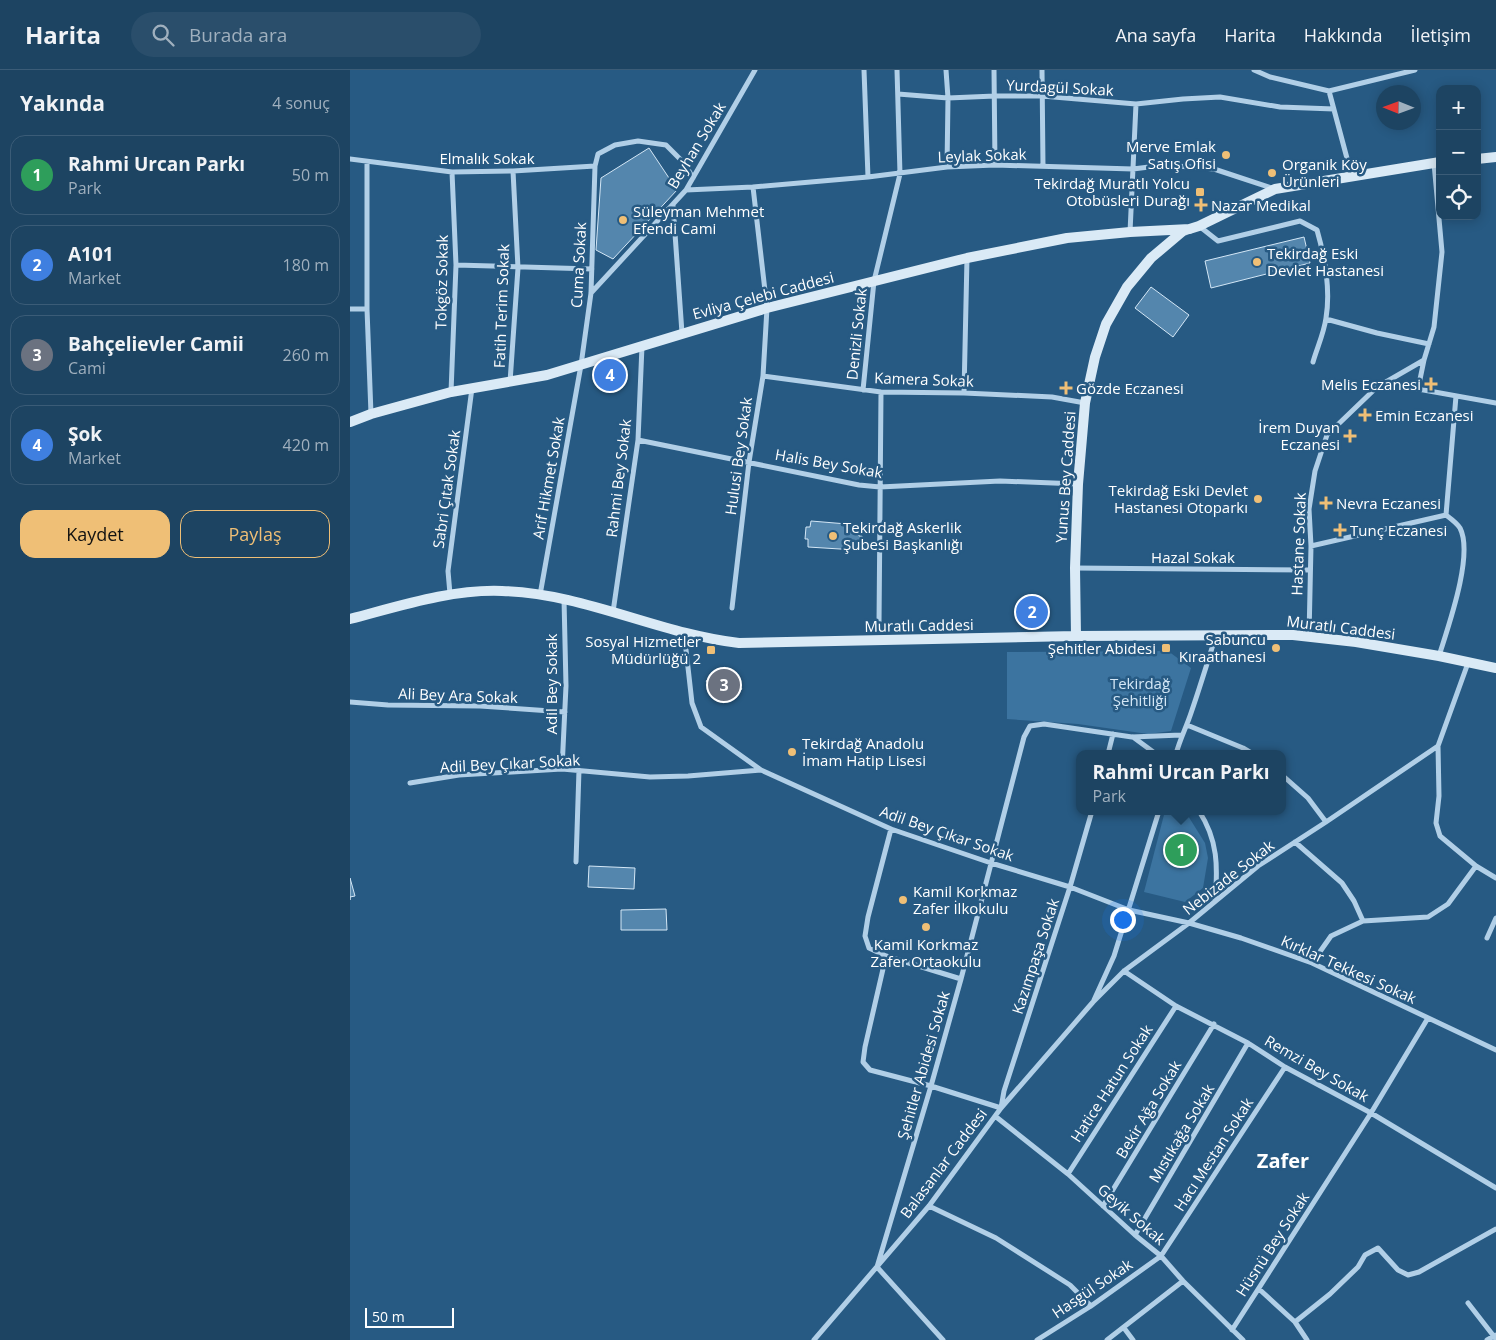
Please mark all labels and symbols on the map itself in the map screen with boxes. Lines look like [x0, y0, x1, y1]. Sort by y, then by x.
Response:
street label: Yurdagül Sokak [1006, 74, 1114, 100]
north arrow [1376, 85, 1421, 130]
street label: Beyhan Sokak [662, 98, 730, 192]
place label: Merve Emlak Satış Ofisi [1126, 136, 1216, 173]
street label: Leylak Sokak [937, 143, 1027, 167]
street label: Elmalık Sokak [439, 148, 535, 168]
marker: Merve Emlak Satış Ofisi [1220, 149, 1232, 161]
place label: Organik Köy Ürünleri [1282, 154, 1367, 191]
marker: Organik Köy Ürünleri [1266, 167, 1278, 179]
place label: Tekirdağ Muratlı Yolcu Otobüsleri Durağı [1034, 173, 1190, 210]
marker: Tekirdağ Muratlı Yolcu Otobüsleri Durağı [1194, 186, 1206, 198]
place label: Nazar Medikal [1211, 195, 1311, 215]
marker: Nazar Medikal [1195, 199, 1207, 211]
place label: Süleyman Mehmet Efendi Cami [633, 201, 764, 238]
marker: Süleyman Mehmet Efendi Cami [617, 214, 629, 226]
street label: Cuma Sokak [566, 221, 590, 309]
street label: Tokgöz Sokak [430, 234, 452, 329]
place label: Tekirdağ Eski Devlet Hastanesi [1267, 243, 1384, 280]
street label: Fatih Terim Sokak [489, 244, 513, 368]
marker: Tekirdağ Eski Devlet Hastanesi [1251, 256, 1263, 268]
street label: Evliya Çelebi Caddesi [690, 266, 836, 324]
street label: Denizli Sokak [841, 287, 871, 381]
pin: 4 [594, 356, 626, 394]
street label: Kamera Sokak [874, 367, 974, 391]
place label: Melis Eczanesi [1321, 374, 1421, 394]
place label: Gözde Eczanesi [1076, 378, 1184, 398]
marker: Melis Eczanesi [1425, 378, 1437, 390]
marker: Gözde Eczanesi [1060, 382, 1072, 394]
street label: Hulusi Bey Sokak [720, 396, 756, 516]
place label: Emin Eczanesi [1375, 405, 1474, 425]
marker: Emin Eczanesi [1359, 409, 1371, 421]
street label: Yunus Bey Caddesi [1050, 410, 1080, 544]
street label: Arif Hikmet Sokak [527, 415, 569, 541]
street label: Rahmi Bey Sokak [601, 417, 635, 538]
place label: İrem Duyan Eczanesi [1258, 417, 1340, 454]
street label: Sabri Çıtak Sokak [428, 428, 464, 550]
marker: İrem Duyan Eczanesi [1344, 430, 1356, 442]
street label: Halis Bey Sokak [774, 444, 884, 482]
place label: Tekirdağ Eski Devlet Hastanesi Otoparkı [1109, 480, 1248, 517]
street label: Hastane Sokak [1286, 492, 1310, 596]
marker: Tekirdağ Eski Devlet Hastanesi Otoparkı [1252, 493, 1264, 505]
place label: Nevra Eczanesi [1336, 493, 1441, 513]
marker: Nevra Eczanesi [1320, 497, 1332, 509]
place label: Tekirdağ Askerlik Şubesi Başkanlığı [843, 517, 963, 554]
place label: Tunç Eczanesi [1350, 520, 1447, 540]
marker: Tunç Eczanesi [1334, 524, 1346, 536]
marker: Tekirdağ Askerlik Şubesi Başkanlığı [827, 530, 839, 542]
street label: Hazal Sokak [1151, 547, 1235, 567]
pin: 2 [1016, 593, 1048, 631]
street label: Muratlı Caddesi [1285, 610, 1397, 644]
street label: Muratlı Caddesi [864, 614, 974, 636]
place label: Sabuncu Kıraathanesi [1179, 629, 1266, 666]
place label: Sosyal Hizmetler Müdürlüğü 2 [585, 631, 701, 668]
street label: Adil Bey Sokak [541, 633, 561, 735]
place label: Şehitler Abidesi [1048, 638, 1156, 658]
marker: Şehitler Abidesi [1160, 642, 1172, 654]
marker: Sabuncu Kıraathanesi [1270, 642, 1282, 654]
marker: Sosyal Hizmetler Müdürlüğü 2 [705, 644, 717, 656]
pin: 3 [708, 666, 740, 704]
park label: Tekirdağ Şehitliği [1110, 673, 1170, 710]
street label: Ali Bey Ara Sokak [398, 683, 518, 707]
place label: Tekirdağ Anadolu İmam Hatip Lisesi [802, 733, 926, 770]
marker: Tekirdağ Anadolu İmam Hatip Lisesi [786, 746, 798, 758]
street label: Adil Bey Çıkar Sokak [439, 749, 581, 777]
street label: Adil Bey Çıkar Sokak [877, 801, 1017, 865]
pin: 1 [1165, 831, 1197, 869]
street label: Nebizade Sokak [1178, 835, 1278, 919]
place label: Kamil Korkmaz Zafer İlkokulu [913, 881, 1017, 918]
marker: Kamil Korkmaz Zafer İlkokulu [897, 894, 909, 906]
street label: Kazımpaşa Sokak [1007, 896, 1063, 1016]
your location [1110, 907, 1136, 933]
marker: Kamil Korkmaz Zafer Ortaokulu [920, 921, 932, 933]
street label: Kırklar Tekkesi Sokak [1278, 930, 1420, 1008]
place label: Kamil Korkmaz Zafer Ortaokulu [871, 934, 981, 971]
street label: Şehitler Abidesi Sokak [892, 988, 954, 1142]
street label: Hatice Hatun Sokak [1065, 1020, 1157, 1146]
street label: Remzi Bey Sokak [1261, 1030, 1373, 1106]
street label: Bekir Ağa Sokak [1111, 1056, 1185, 1162]
street label: Mıstıkağa Sokak [1144, 1080, 1218, 1186]
street label: Hacı Mestan Sokak [1169, 1093, 1257, 1215]
street label: Balasanlar Caddesi [895, 1104, 991, 1222]
district label: Zafer [1257, 1147, 1309, 1174]
street label: Geyik Sokak [1094, 1179, 1170, 1249]
street label: Hüsnü Bey Sokak [1231, 1188, 1313, 1300]
street label: Hasgül Sokak [1048, 1254, 1136, 1322]
scale bar [365, 1305, 454, 1328]

